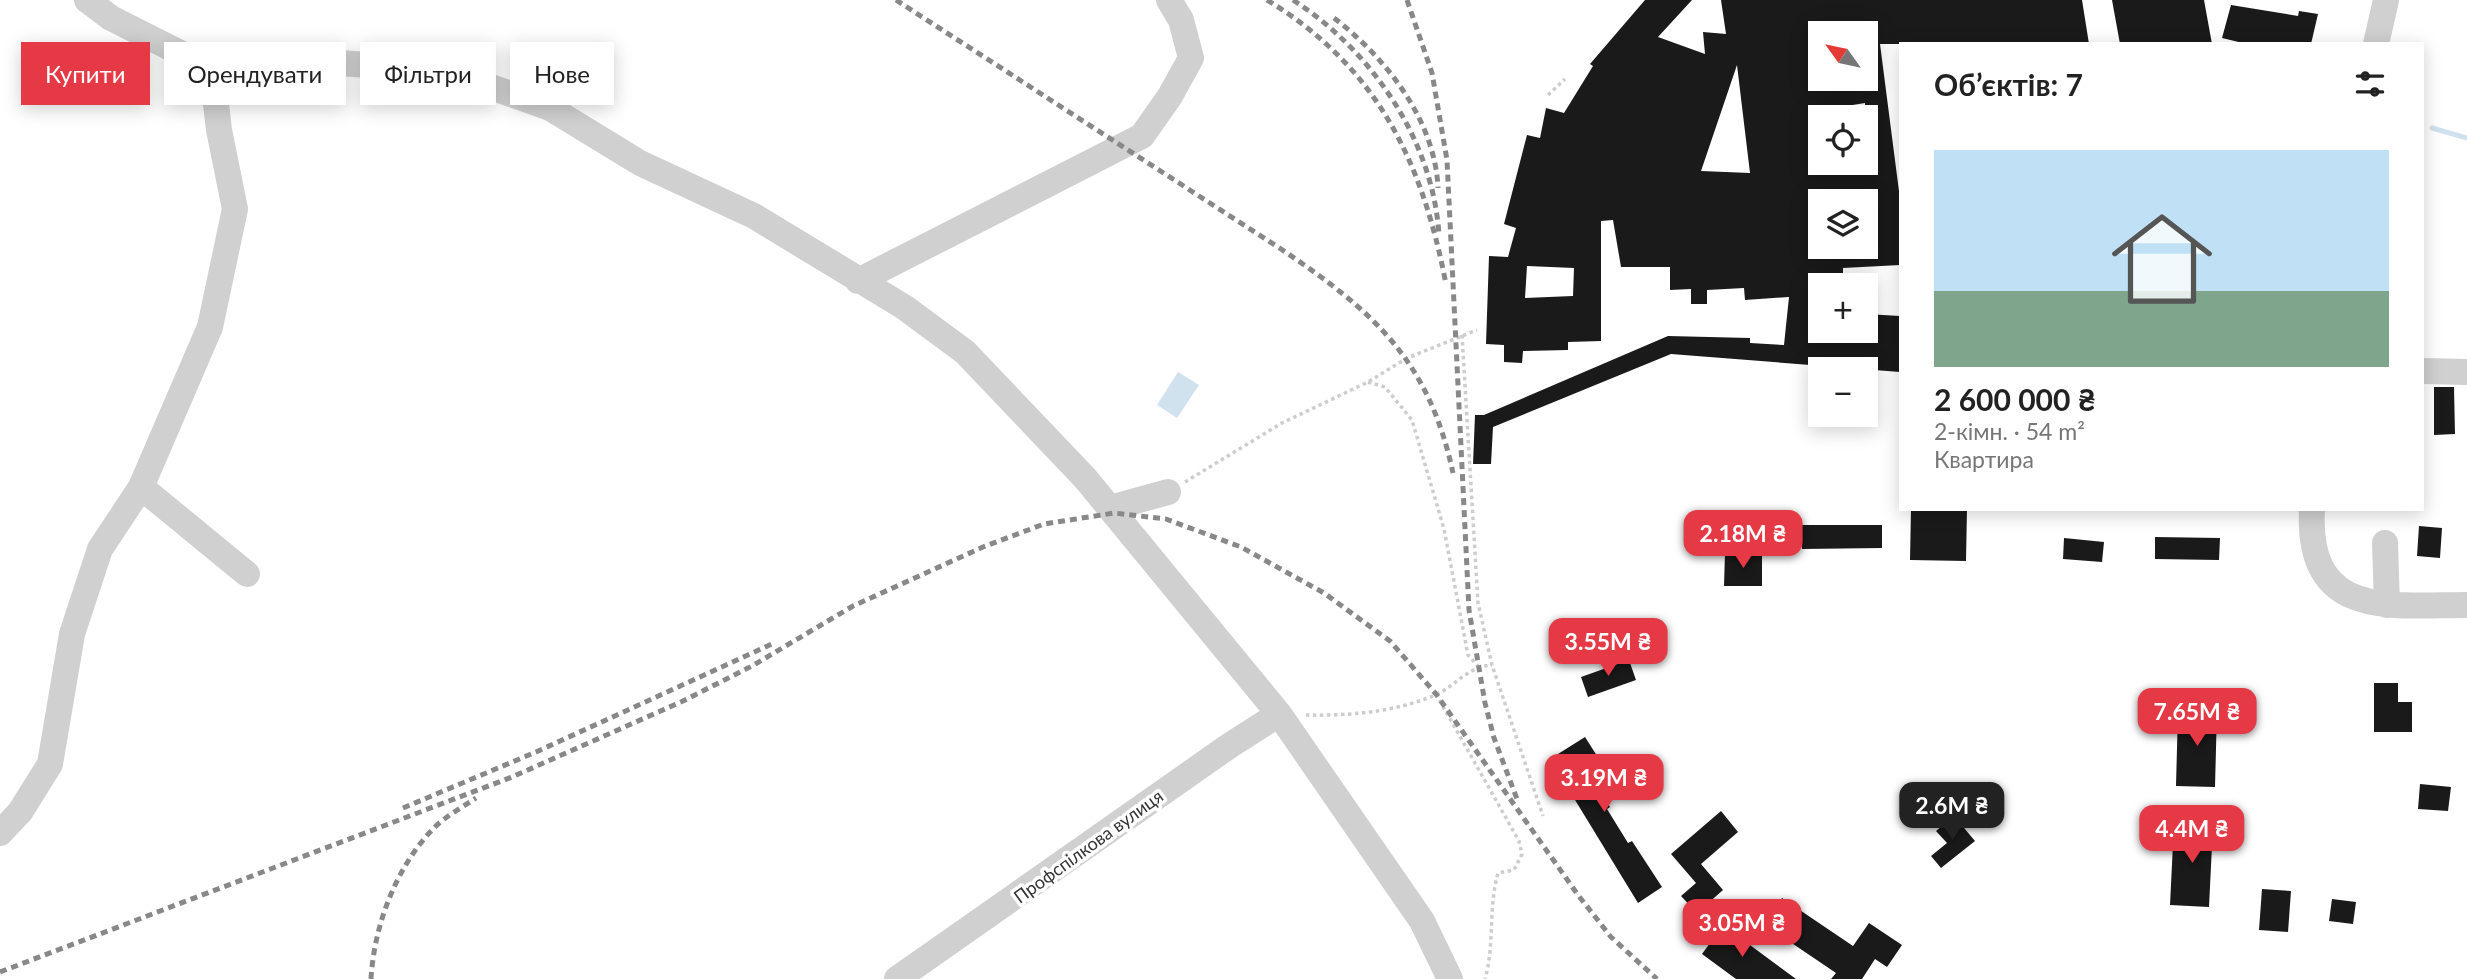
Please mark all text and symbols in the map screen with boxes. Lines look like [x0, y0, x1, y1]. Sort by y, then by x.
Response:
north arrow [1808, 21, 1878, 91]
map controls [1808, 21, 1878, 427]
chip: Купити [21, 42, 150, 105]
chip: Орендувати [164, 42, 346, 105]
chip: Фільтри [360, 42, 496, 105]
chip: Нове [510, 42, 614, 105]
icon: filters [2351, 65, 2389, 103]
text: Об’єктів: 7 [1934, 66, 2083, 102]
button: locate [1808, 105, 1878, 175]
button: layers [1808, 189, 1878, 259]
icon: home [2099, 196, 2225, 322]
button: + [1808, 273, 1878, 343]
button: − [1808, 357, 1878, 427]
text: 2 600 000 ₴ [1934, 381, 2096, 417]
text: 2-кімн. · 54 m² [1934, 417, 2085, 445]
text: Квартира [1934, 445, 2034, 473]
pin: 2.18M ₴ [1678, 510, 1808, 570]
text: 2.18M ₴ [1700, 519, 1786, 547]
pin: 3.55M ₴ [1543, 618, 1673, 678]
text: 3.55M ₴ [1565, 627, 1651, 655]
pin: 7.65M ₴ [2132, 688, 2262, 748]
text: 7.65M ₴ [2154, 697, 2240, 725]
pin: 3.19M ₴ [1539, 754, 1669, 814]
text: 3.19M ₴ [1561, 763, 1647, 791]
pin: 2.6M ₴ [1895, 782, 2009, 842]
street label: Профспілкова вулиця [1009, 784, 1167, 908]
text: 2.6M ₴ [1915, 791, 1989, 819]
pin: 4.4M ₴ [2135, 806, 2249, 865]
text: 4.4M ₴ [2155, 814, 2229, 842]
pin: 3.05M ₴ [1677, 900, 1807, 959]
text: 3.05M ₴ [1699, 908, 1785, 936]

